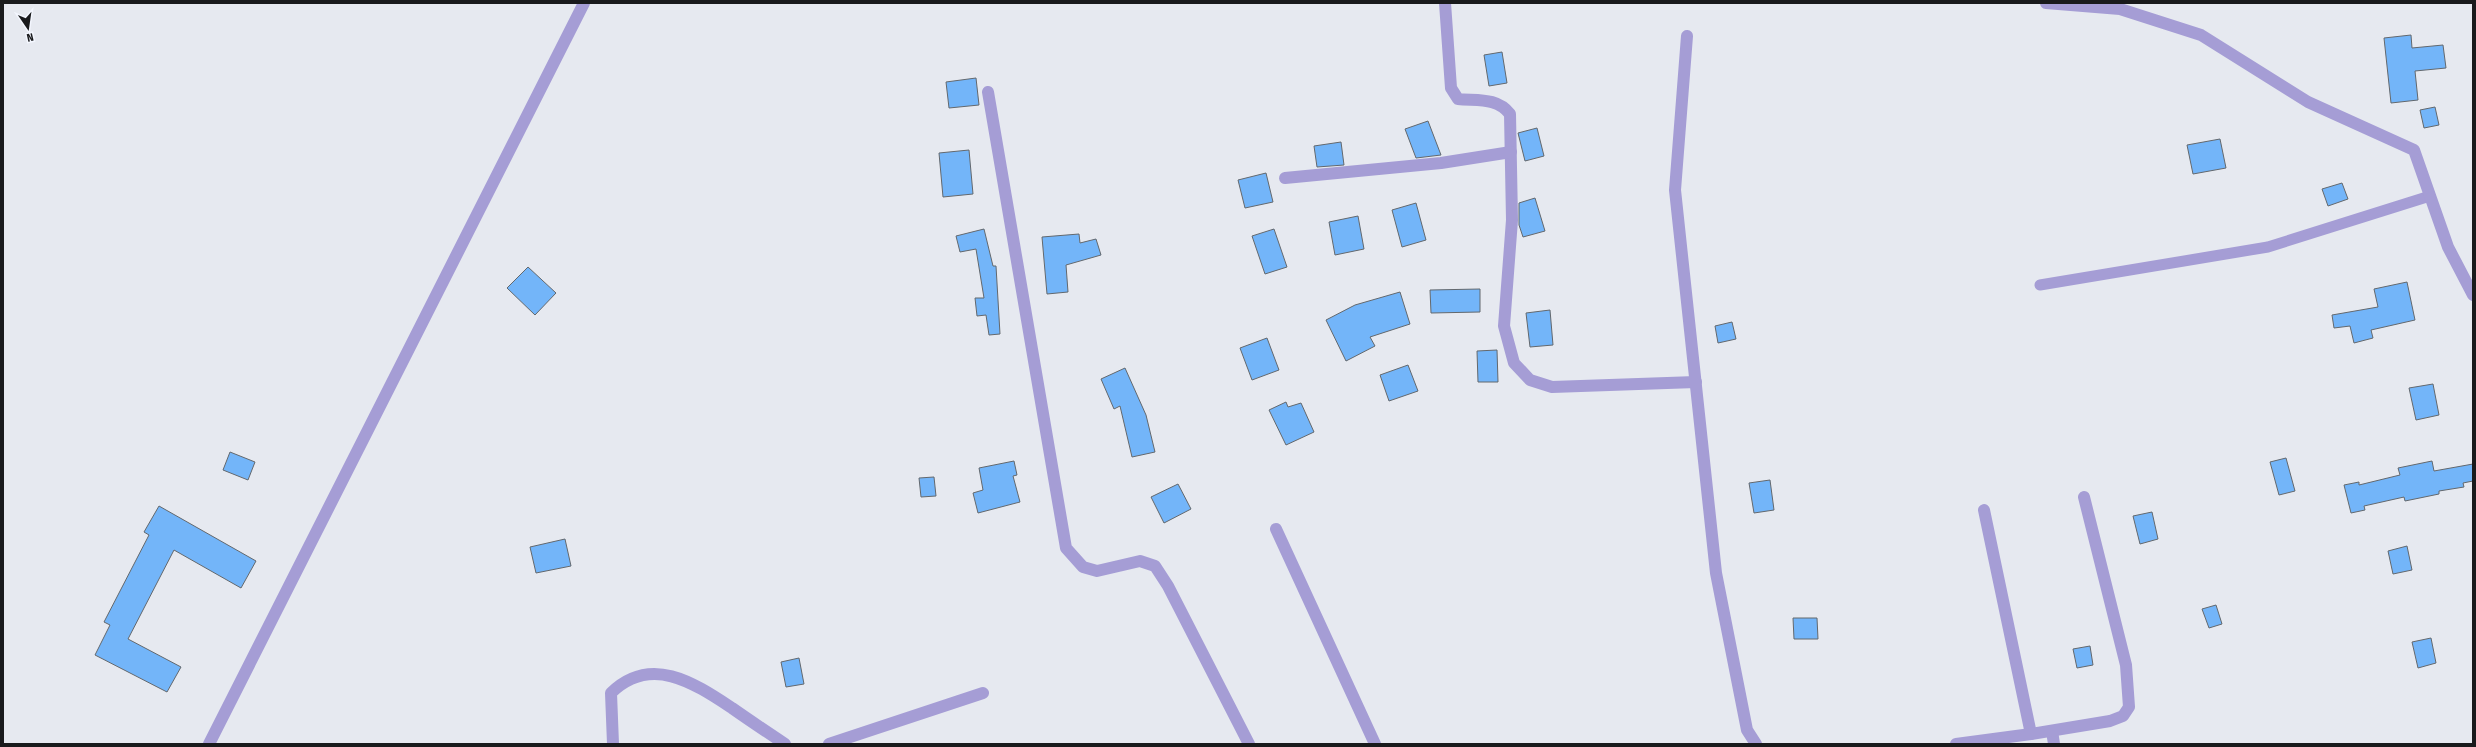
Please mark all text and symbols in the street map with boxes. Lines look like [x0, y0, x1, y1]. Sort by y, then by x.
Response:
north arrow [8, 8, 48, 48]
text: N [25, 30, 35, 44]

